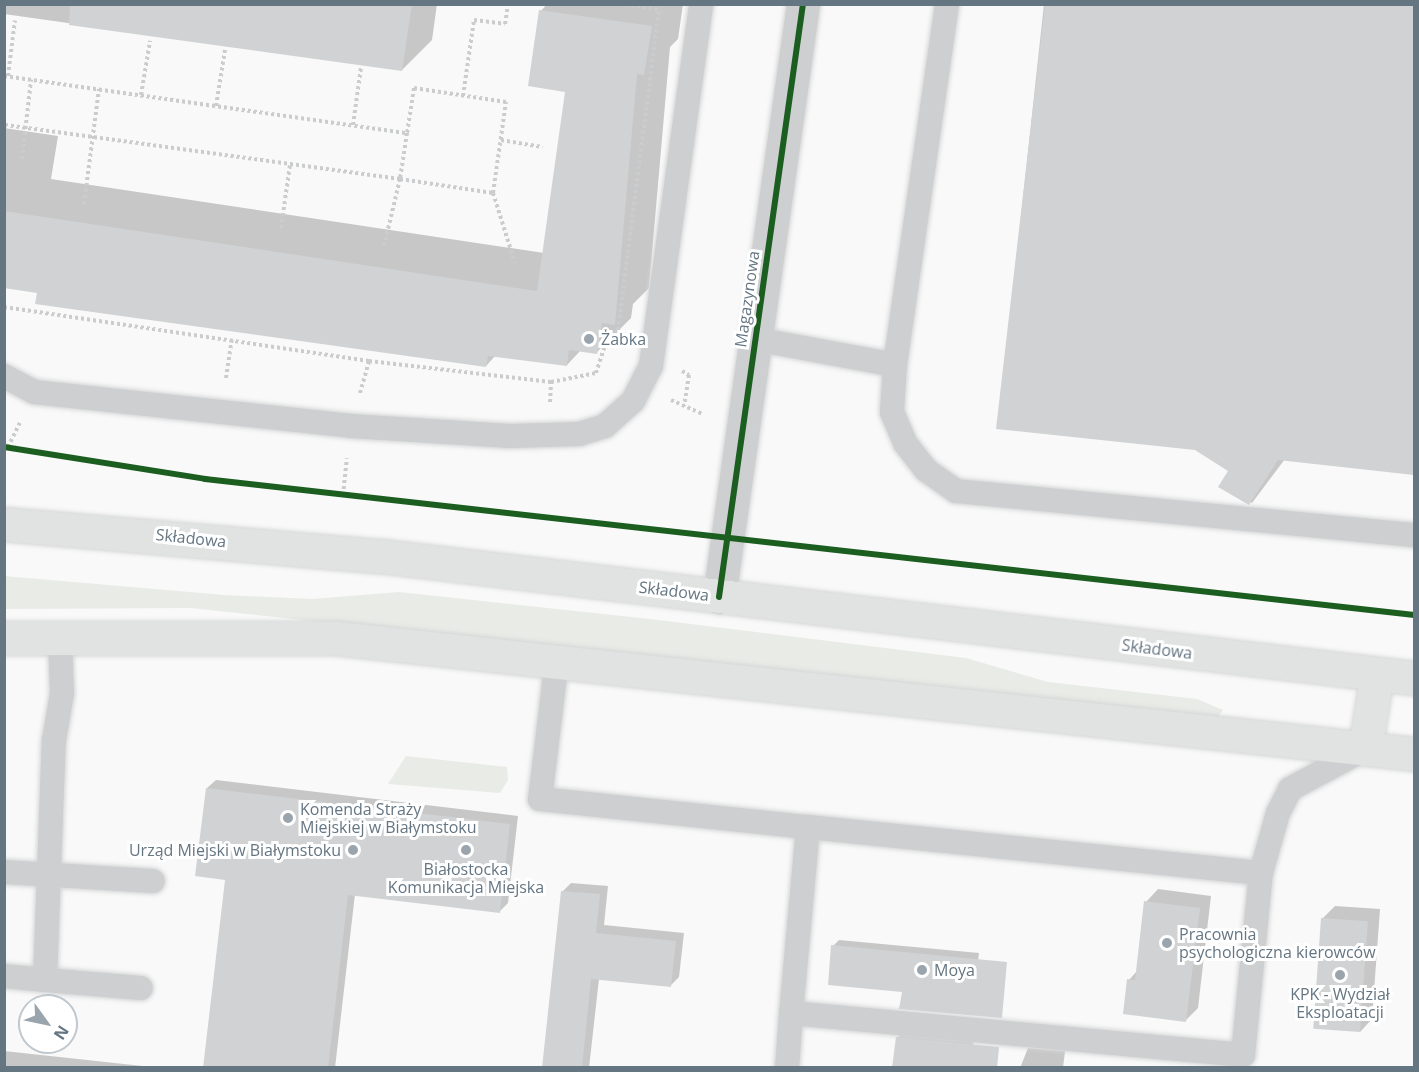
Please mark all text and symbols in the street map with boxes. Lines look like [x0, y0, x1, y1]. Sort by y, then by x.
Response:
street label: Magazynowa [731, 250, 763, 348]
place label: Żabka [601, 329, 646, 349]
marker: Żabka [582, 332, 596, 346]
street label: Składowa [155, 525, 227, 551]
street label: Składowa [638, 577, 710, 605]
street label: Składowa [1121, 635, 1193, 663]
place label: Komenda Straży Miejskiej w Białymstoku [300, 799, 477, 837]
marker: Komenda Straży Miejskiej w Białymstoku [281, 811, 295, 825]
place label: Urząd Miejski w Białymstoku [129, 840, 341, 860]
marker: Urząd Miejski w Białymstoku [346, 843, 360, 857]
marker: Białostocka Komunikacja Miejska [459, 843, 473, 857]
place label: Białostocka Komunikacja Miejska [388, 859, 544, 897]
place label: Pracownia psychologiczna kierowców [1179, 924, 1376, 962]
marker: Pracownia psychologiczna kierowców [1160, 936, 1174, 950]
place label: Moya [934, 960, 975, 980]
marker: Moya [915, 963, 929, 977]
marker: KPK - Wydział Eksploatacji [1333, 968, 1347, 982]
place label: KPK - Wydział Eksploatacji [1290, 984, 1390, 1022]
north arrow [18, 994, 78, 1054]
text: N [49, 1021, 74, 1044]

